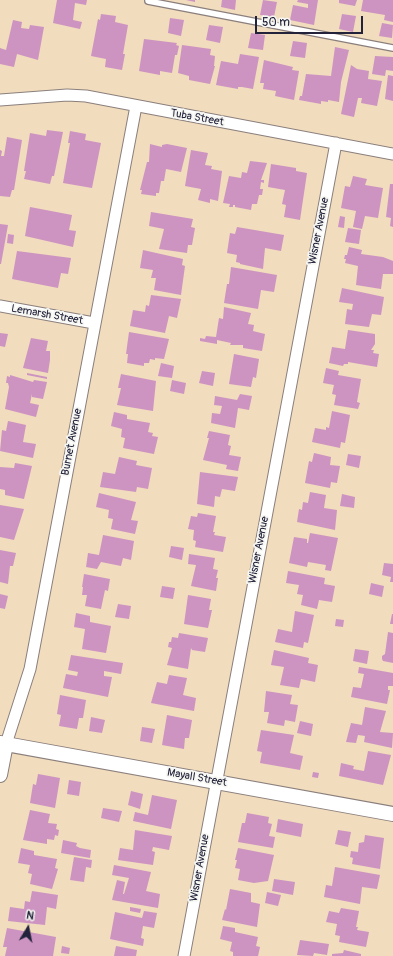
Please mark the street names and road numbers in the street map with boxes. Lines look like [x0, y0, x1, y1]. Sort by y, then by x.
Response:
street label: Tuba Street [169, 107, 225, 129]
street label: Wisner Avenue [306, 196, 332, 266]
street label: Lemarsh Street [10, 302, 84, 328]
street label: Burnet Avenue [59, 407, 85, 477]
street label: Wisner Avenue [246, 515, 272, 585]
street label: Mayall Street [166, 766, 228, 790]
street label: Wisner Avenue [188, 833, 212, 903]

